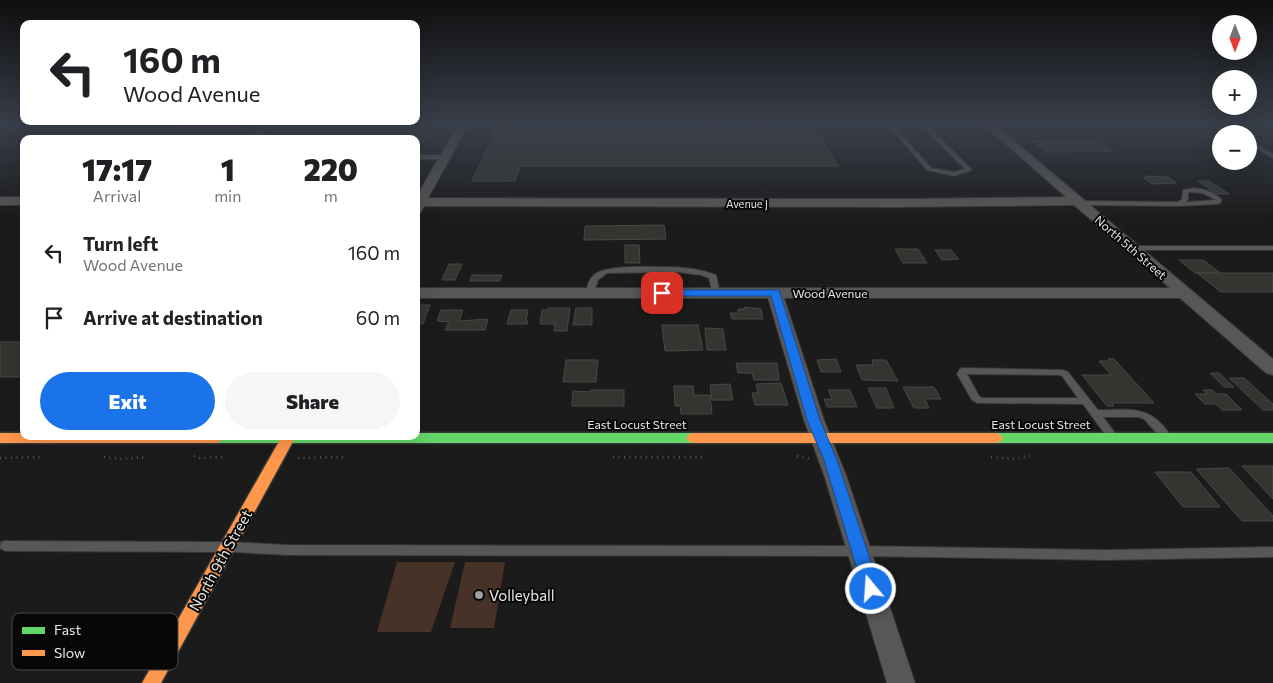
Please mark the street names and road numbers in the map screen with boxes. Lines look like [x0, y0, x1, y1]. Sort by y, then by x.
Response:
street label: Avenue J [726, 197, 768, 211]
street label: North 5th Street [1092, 212, 1170, 282]
street label: Wood Avenue [793, 286, 867, 300]
street label: East Locust Street [587, 417, 687, 431]
street label: East Locust Street [991, 417, 1091, 431]
street label: North 9th Street [185, 506, 255, 614]

